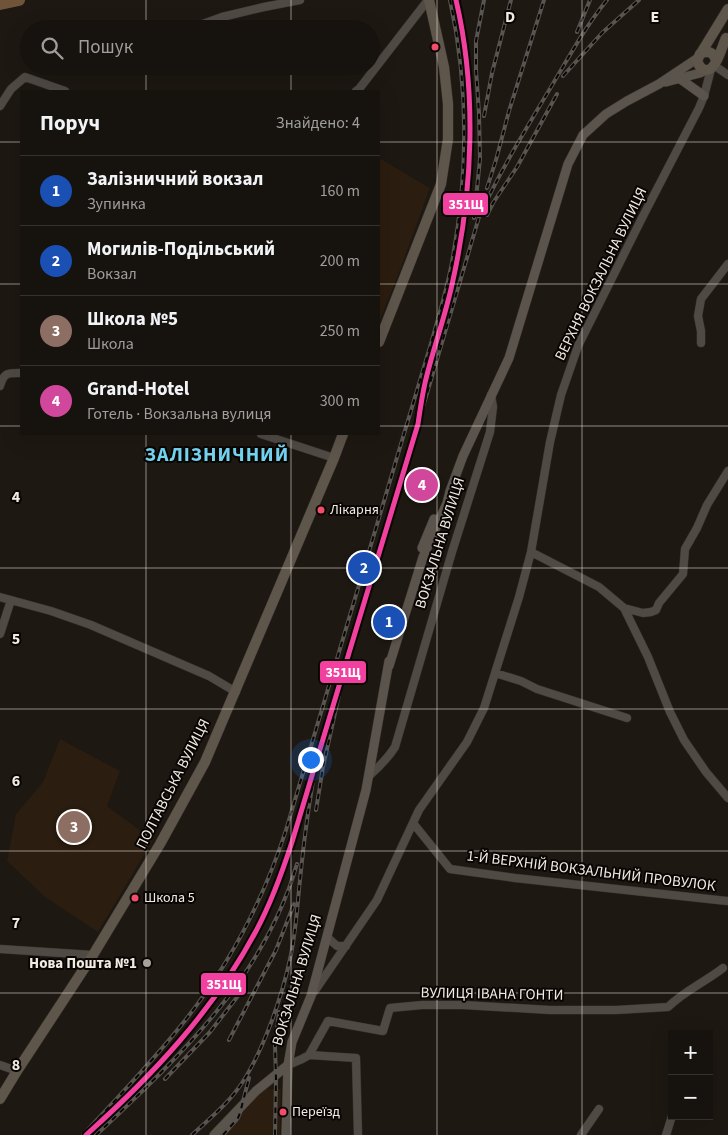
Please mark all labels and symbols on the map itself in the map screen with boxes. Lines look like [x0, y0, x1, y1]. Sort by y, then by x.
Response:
text: D [505, 6, 515, 28]
text: E [651, 6, 659, 28]
unlabelled marker [430, 42, 440, 52]
street label: ВЕРХНЯ ВОКЗАЛЬНА ВУЛИЦЯ [550, 184, 652, 364]
line badge: 351Щ [442, 192, 489, 216]
text: 351Щ [448, 195, 484, 215]
district label: ЗАЛІЗНИЧНИЙ [145, 441, 289, 469]
pin: 4 [406, 466, 438, 504]
street label: ВОКЗАЛЬНА ВУЛИЦЯ [410, 475, 470, 611]
text: 4 [12, 486, 21, 508]
place label: Лікарня [330, 500, 379, 520]
marker: Лікарня [316, 505, 326, 515]
pin: 2 [348, 549, 380, 587]
pin: 1 [373, 603, 405, 641]
text: 5 [12, 628, 20, 650]
line badge: 351Щ [319, 660, 367, 684]
text: 351Щ [325, 663, 361, 683]
street label: ПОЛТАВСЬКА ВУЛИЦЯ [131, 715, 215, 853]
your location [298, 747, 324, 773]
text: 6 [12, 770, 20, 792]
pin: 3 [58, 808, 90, 846]
street label: 1-Й ВЕРХНІЙ ВОКЗАЛЬНИЙ ПРОВУЛОК [465, 845, 717, 897]
place label: Школа 5 [144, 888, 195, 908]
marker: Школа 5 [130, 893, 140, 903]
text: 7 [12, 912, 20, 934]
street label: ВОКЗАЛЬНА ВУЛИЦЯ [267, 912, 327, 1048]
place label: Нова Пошта №1 [29, 953, 137, 974]
marker: Нова Пошта №1 [141, 957, 153, 969]
line badge: 351Щ [200, 972, 247, 996]
text: 351Щ [206, 975, 242, 995]
street label: ВУЛИЦЯ ІВАНА ГОНТИ [420, 982, 564, 1006]
text: 8 [12, 1054, 20, 1076]
place label: Переїзд [292, 1102, 341, 1122]
marker: Переїзд [278, 1107, 288, 1117]

